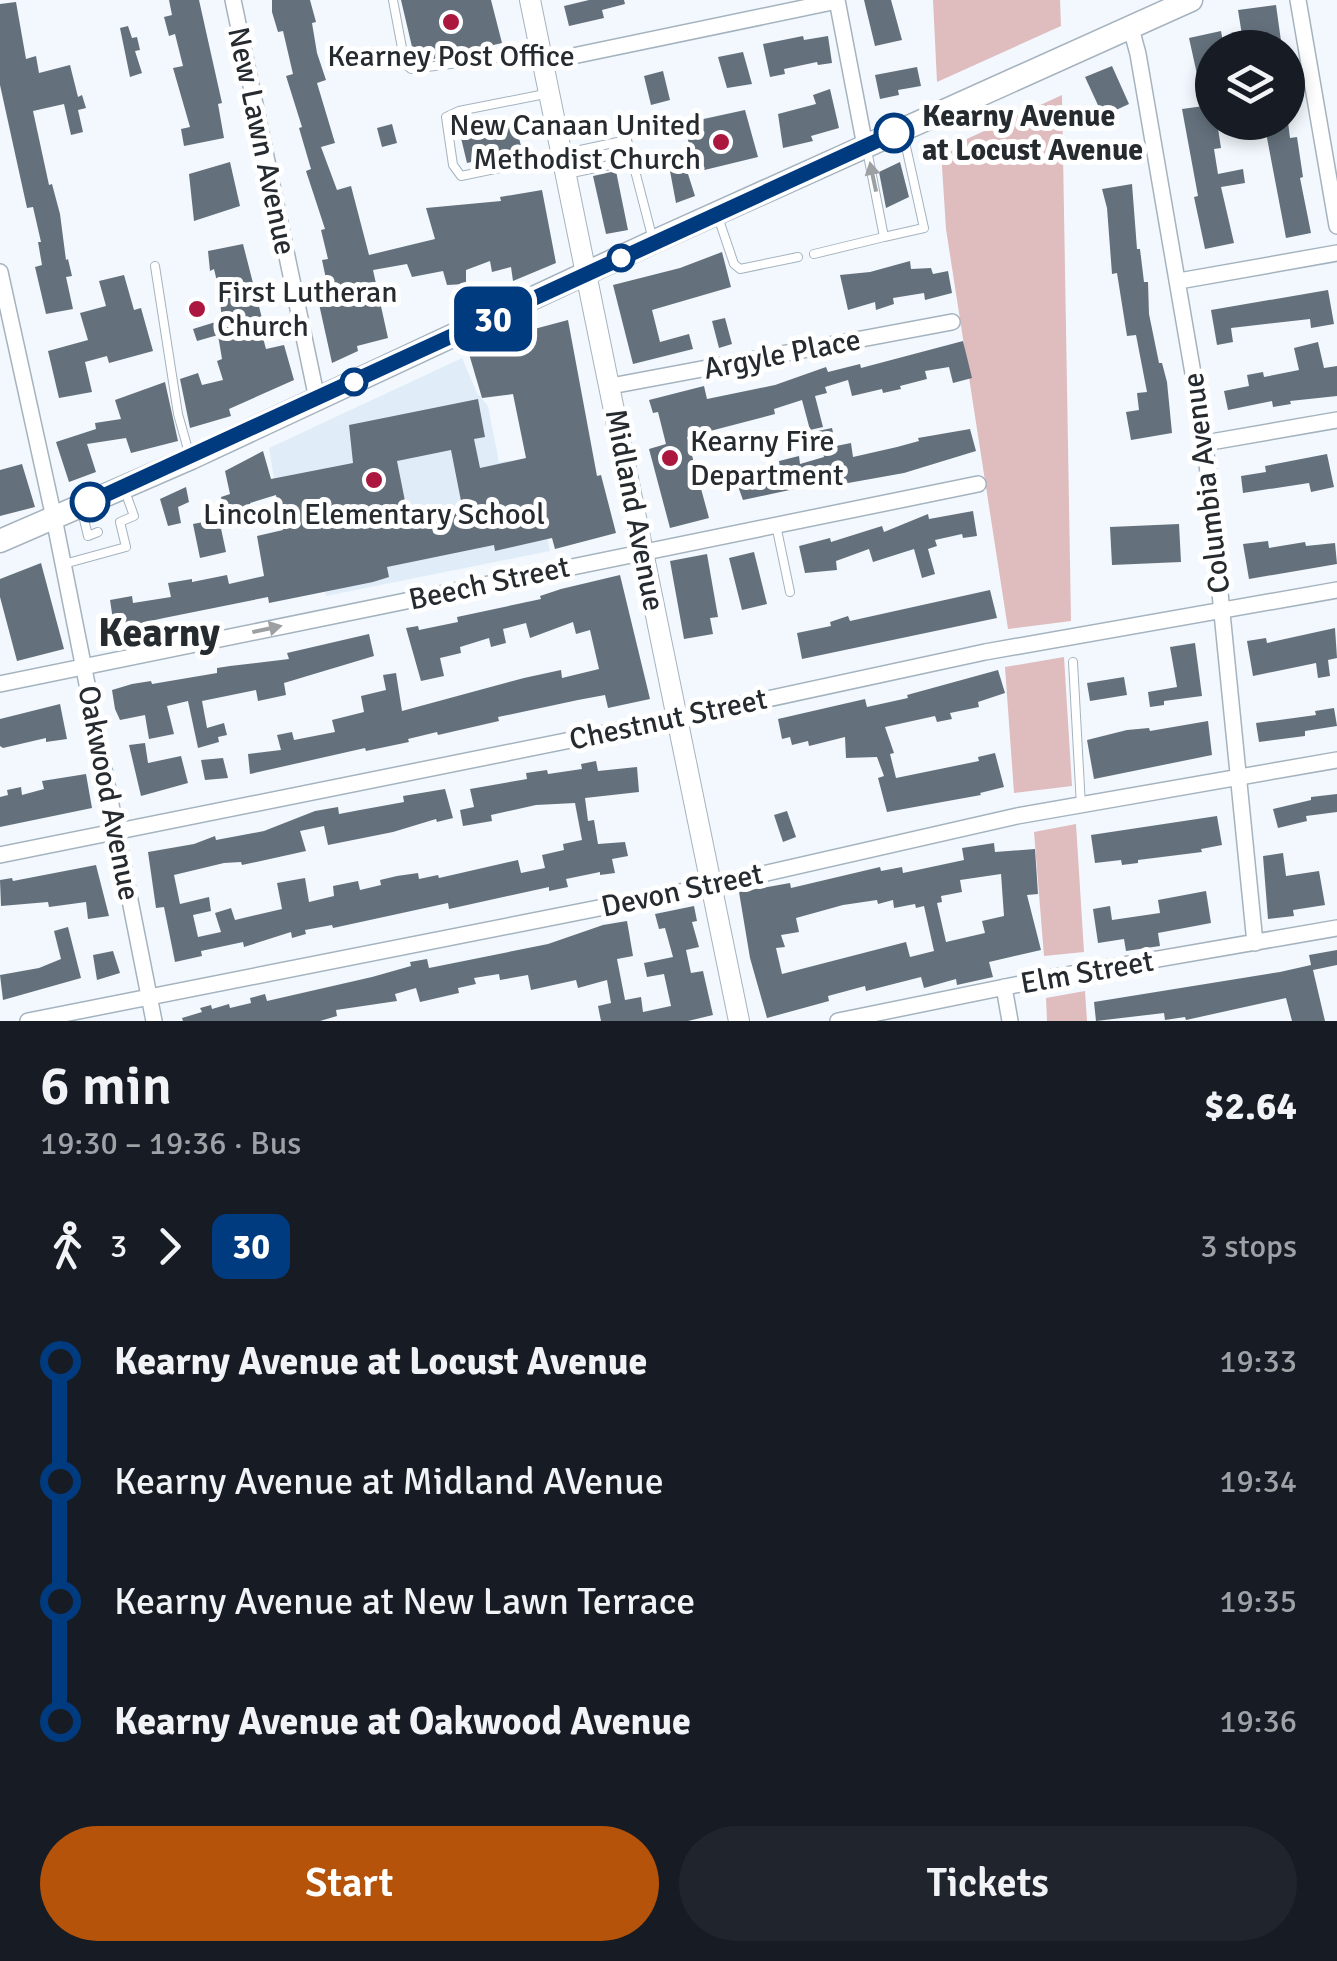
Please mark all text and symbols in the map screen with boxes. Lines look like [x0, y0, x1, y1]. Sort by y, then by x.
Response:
marker: Kearney Post Office [440, 11, 462, 33]
street label: New Lawn Avenue [219, 24, 304, 258]
map controls [1195, 30, 1305, 140]
button: layers [1195, 30, 1305, 140]
place label: Kearney Post Office [327, 38, 575, 75]
place label: Kearny Avenue at Locust Avenue [922, 98, 1143, 169]
place label: New Canaan United Methodist Church [449, 107, 701, 178]
marker: Kearny Avenue at Locust Avenue [875, 114, 913, 152]
marker: New Canaan United Methodist Church [710, 131, 732, 153]
one-way arrow [865, 161, 881, 192]
unlabelled marker [608, 245, 634, 271]
place label: First Lutheran Church [217, 274, 398, 345]
line badge: 30 [448, 286, 538, 352]
marker: First Lutheran Church [186, 298, 208, 320]
text: 30 [474, 298, 512, 341]
street label: Argyle Place [700, 321, 864, 388]
unlabelled marker [341, 369, 367, 395]
street label: Columbia Avenue [1175, 371, 1238, 595]
street label: Midland Avenue [597, 406, 672, 614]
place label: Kearny Fire Department [690, 423, 844, 494]
marker: Kearny Fire Department [659, 447, 681, 469]
marker: Lincoln Elementary School [363, 469, 385, 491]
unlabelled marker [71, 483, 109, 521]
place label: Lincoln Elementary School [203, 496, 545, 533]
street label: Beech Street [405, 548, 573, 619]
district label: Kearny [98, 608, 220, 658]
one-way arrow [252, 620, 283, 636]
street label: Chestnut Street [566, 680, 770, 758]
street label: Oakwood Avenue [70, 682, 148, 904]
street label: Devon Street [598, 855, 766, 926]
street label: Elm Street [1018, 943, 1157, 1002]
text: 6 min [40, 1052, 172, 1120]
text: $2.64 [1204, 1083, 1297, 1130]
text: 19:30 – 19:36 · Bus [40, 1124, 301, 1163]
icon: walk [40, 1219, 95, 1274]
icon: forward [142, 1219, 197, 1274]
text: 30 [232, 1225, 270, 1268]
text: 3 [110, 1227, 127, 1266]
text: 3 stops [1200, 1227, 1297, 1266]
text: Kearny Avenue at Locust Avenue [114, 1338, 647, 1385]
text: 19:33 [1219, 1342, 1297, 1381]
text: Kearny Avenue at Midland AVenue [114, 1458, 664, 1505]
text: 19:34 [1219, 1462, 1297, 1501]
text: Kearny Avenue at New Lawn Terrace [114, 1578, 695, 1625]
text: 19:35 [1219, 1582, 1297, 1621]
text: Kearny Avenue at Oakwood Avenue [114, 1698, 691, 1745]
text: 19:36 [1219, 1702, 1297, 1741]
button: Start [40, 1826, 659, 1941]
button: Tickets [679, 1826, 1297, 1941]

